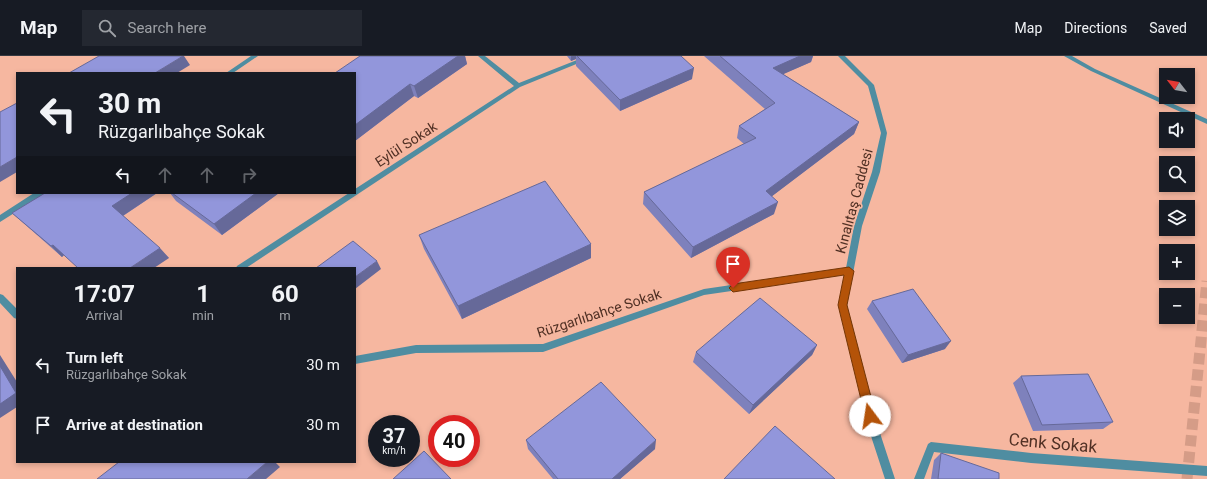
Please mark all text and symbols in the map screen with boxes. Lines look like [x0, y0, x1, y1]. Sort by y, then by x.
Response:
search box [82, 10, 362, 46]
text: Map [20, 16, 58, 39]
icon: search [96, 17, 118, 39]
text: Search here [128, 19, 206, 37]
text: Map [1015, 20, 1042, 36]
text: Directions [1064, 20, 1127, 36]
text: Saved [1149, 20, 1187, 36]
north arrow [1159, 68, 1195, 104]
map controls [1159, 68, 1195, 324]
text: 30 m [98, 87, 161, 120]
icon: left [32, 88, 84, 140]
button: sound [1159, 112, 1195, 148]
street label: Eylül Sokak [372, 118, 441, 170]
text: Rüzgarlıbahçe Sokak [98, 121, 265, 142]
street label: Kınalıtaş Caddesi [832, 147, 876, 255]
button: search [1159, 156, 1195, 192]
icon: left [112, 164, 134, 186]
icon: ahead [154, 164, 176, 186]
icon: ahead [196, 164, 218, 186]
icon: right [238, 164, 260, 186]
button: layers [1159, 200, 1195, 236]
button: + [1159, 244, 1195, 280]
pin [716, 247, 750, 288]
icon: arrive [722, 253, 744, 275]
text: 17:07 [73, 280, 135, 308]
text: 1 [196, 280, 210, 308]
text: 60 [271, 280, 299, 308]
street label: Rüzgarlıbahçe Sokak [535, 285, 664, 341]
button: − [1159, 288, 1195, 324]
text: Arrival [86, 308, 123, 323]
text: min [192, 308, 214, 323]
text: m [279, 308, 291, 323]
text: Turn left [66, 349, 123, 367]
icon: left [32, 354, 54, 376]
text: 30 m [306, 356, 340, 374]
text: Rüzgarlıbahçe Sokak [66, 367, 187, 382]
position arrow [849, 395, 891, 437]
icon: arrive [32, 414, 54, 436]
speed limit sign: 40 [428, 415, 480, 467]
text: Arrive at destination [66, 416, 203, 434]
text: 30 m [306, 416, 340, 434]
text: 37 [383, 424, 405, 448]
street label: Cenk Sokak [1008, 429, 1098, 457]
text: km/h [382, 445, 406, 456]

